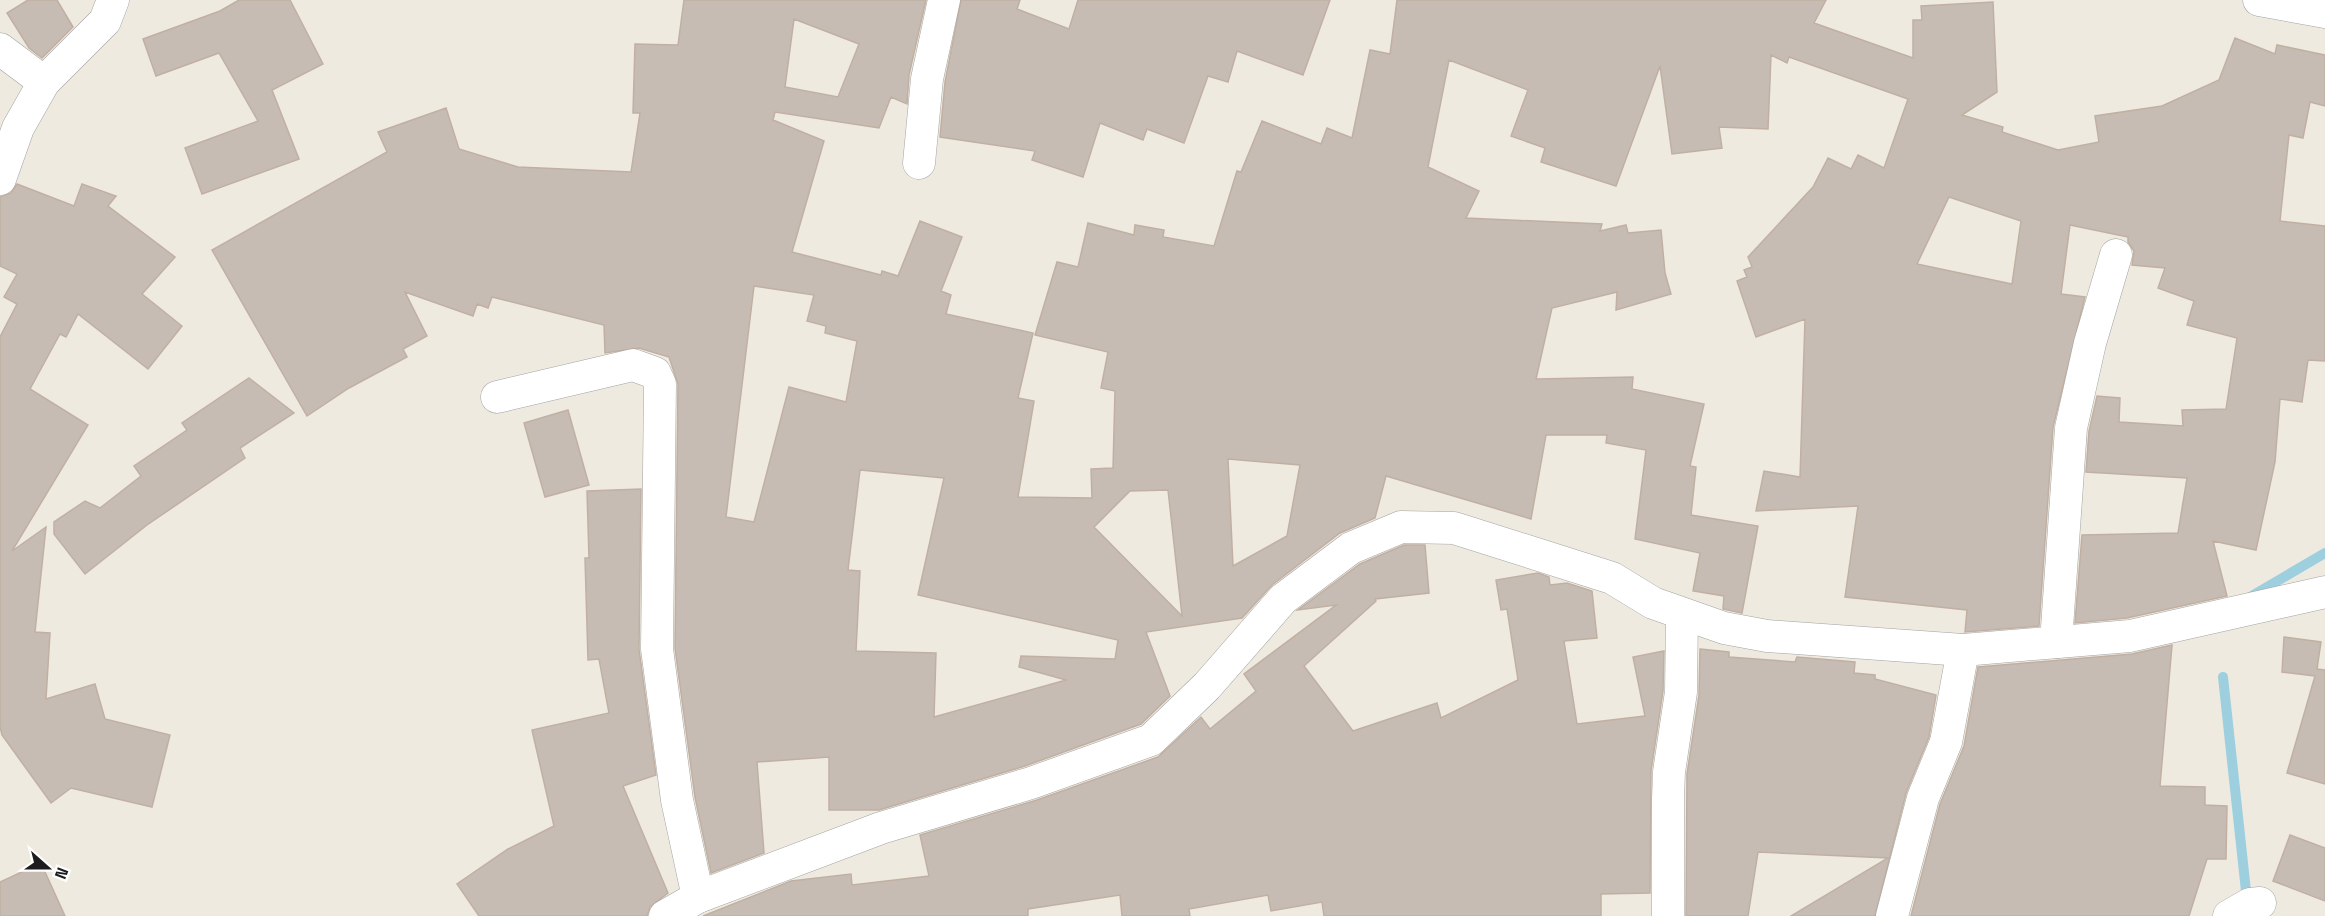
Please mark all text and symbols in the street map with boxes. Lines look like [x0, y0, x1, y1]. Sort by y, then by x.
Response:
north arrow [18, 838, 78, 898]
text: N [50, 864, 73, 882]

